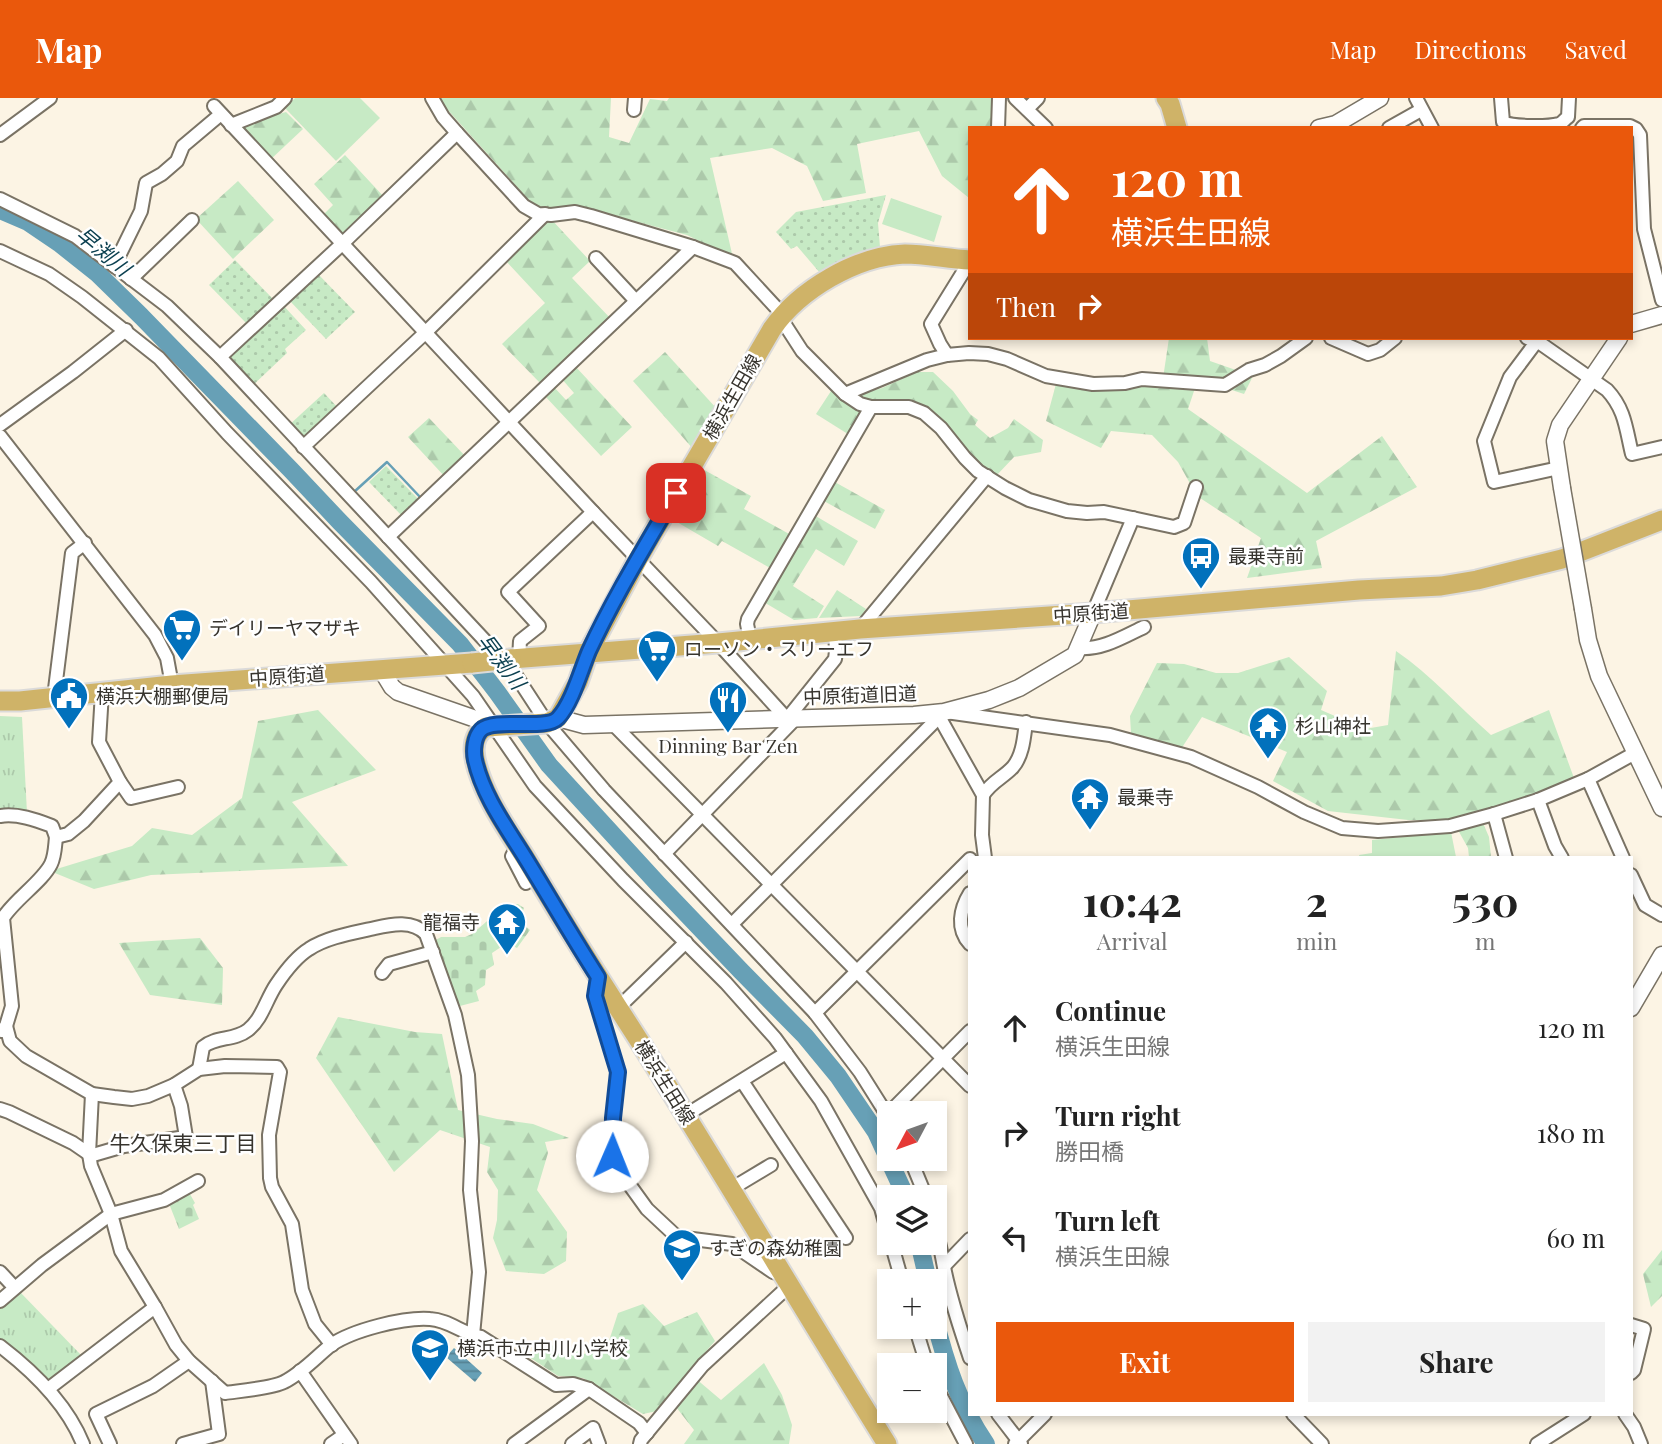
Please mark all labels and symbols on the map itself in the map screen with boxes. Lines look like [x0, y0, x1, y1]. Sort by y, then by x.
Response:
water label: 早渕川 [71, 219, 139, 283]
street label: 横浜生田線 [696, 349, 766, 444]
pin [646, 463, 706, 523]
bus stop icon: 最乗寺前 [1180, 535, 1222, 590]
place label: 最乗寺前 [1228, 542, 1304, 568]
street label: 中原街道 [1052, 596, 1130, 628]
supermarket icon: デイリーヤマザキ [161, 607, 203, 662]
place label: デイリーヤマザキ [209, 614, 361, 640]
water label: 早渕川 [472, 627, 534, 696]
supermarket icon: ローソン・スリーエフ [636, 628, 678, 683]
place label: ローソン・スリーエフ [684, 635, 874, 661]
street label: 中原街道 [248, 659, 326, 691]
public building icon: 横浜大棚郵便局 [48, 675, 90, 730]
restaurant icon: Dinning Bar Zen [707, 679, 749, 734]
street label: 中原街道旧道 [803, 679, 917, 709]
place label: 横浜大棚郵便局 [96, 682, 229, 708]
temple icon: 杉山神社 [1247, 705, 1289, 760]
place label: 杉山神社 [1295, 712, 1371, 738]
place label: Dinning Bar Zen [658, 732, 799, 758]
temple icon: 最乗寺 [1069, 776, 1111, 831]
place label: 最乗寺 [1117, 783, 1174, 809]
temple icon: 龍福寺 [486, 901, 528, 956]
place label: 龍福寺 [423, 908, 480, 934]
street label: 横浜生田線 [630, 1034, 702, 1129]
north arrow [877, 1101, 947, 1171]
position arrow [575, 1119, 649, 1193]
district label: 牛久保東三丁目 [110, 1128, 257, 1156]
school or university icon: すぎの森幼稚園 [661, 1227, 703, 1282]
place label: すぎの森幼稚園 [709, 1234, 842, 1260]
school or university icon: 横浜市立中川小学校 [409, 1327, 451, 1382]
place label: 横浜市立中川小学校 [457, 1334, 628, 1360]

